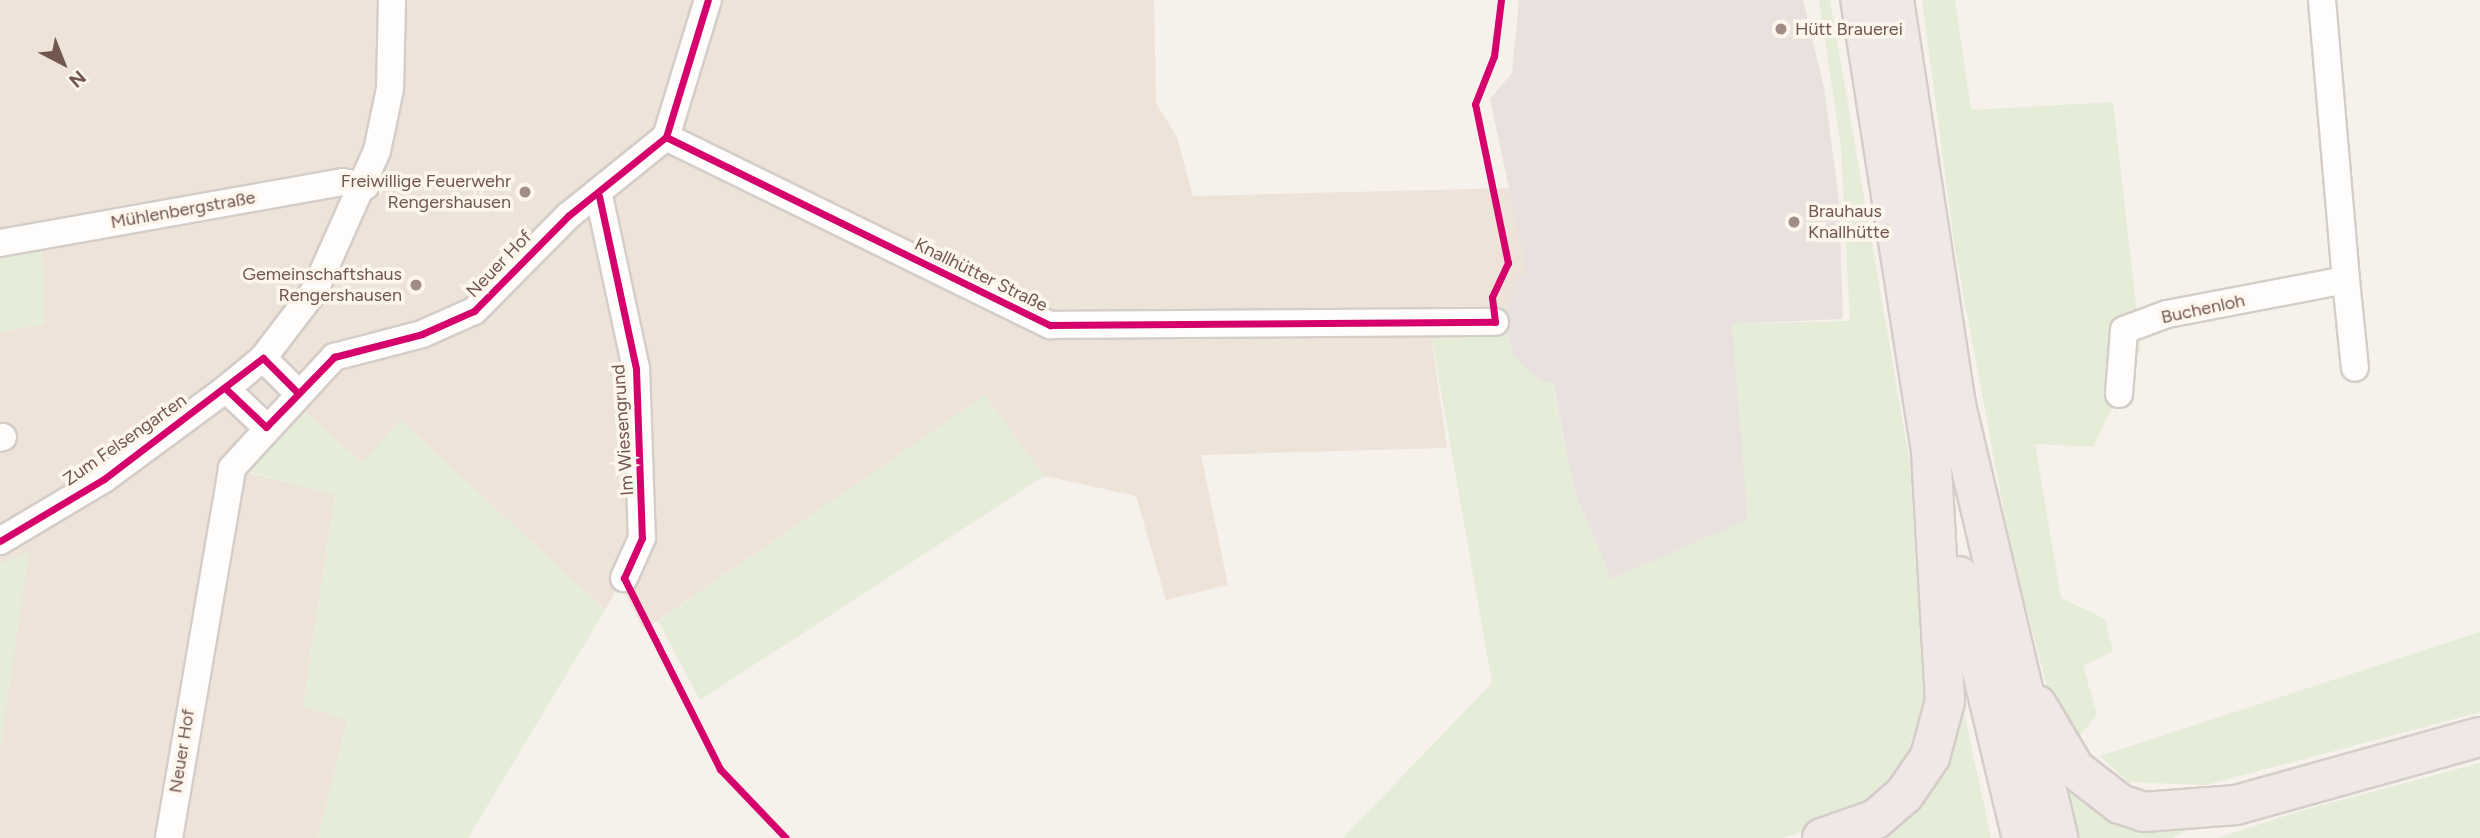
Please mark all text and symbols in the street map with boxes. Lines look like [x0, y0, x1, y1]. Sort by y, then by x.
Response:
place label: Hütt Brauerei [1795, 18, 1903, 40]
marker: Hütt Brauerei [1773, 21, 1789, 37]
north arrow [28, 28, 98, 98]
text: N [64, 66, 91, 92]
place label: Freiwillige Feuerwehr Rengershausen [341, 171, 511, 214]
marker: Freiwillige Feuerwehr Rengershausen [517, 184, 533, 200]
street label: Mühlenbergstraße [109, 187, 257, 233]
place label: Brauhaus Knallhütte [1808, 201, 1890, 244]
marker: Brauhaus Knallhütte [1786, 214, 1802, 230]
street label: Neuer Hof [462, 226, 536, 302]
street label: Knallhütter Straße [911, 233, 1051, 317]
place label: Gemeinschaftshaus Rengershausen [242, 264, 402, 306]
marker: Gemeinschaftshaus Rengershausen [408, 277, 424, 293]
street label: Buchenloh [2159, 290, 2247, 328]
street label: Im Wiesengrund [608, 364, 638, 496]
street label: Zum Felsengarten [59, 389, 191, 491]
street label: Neuer Hof [165, 707, 199, 795]

